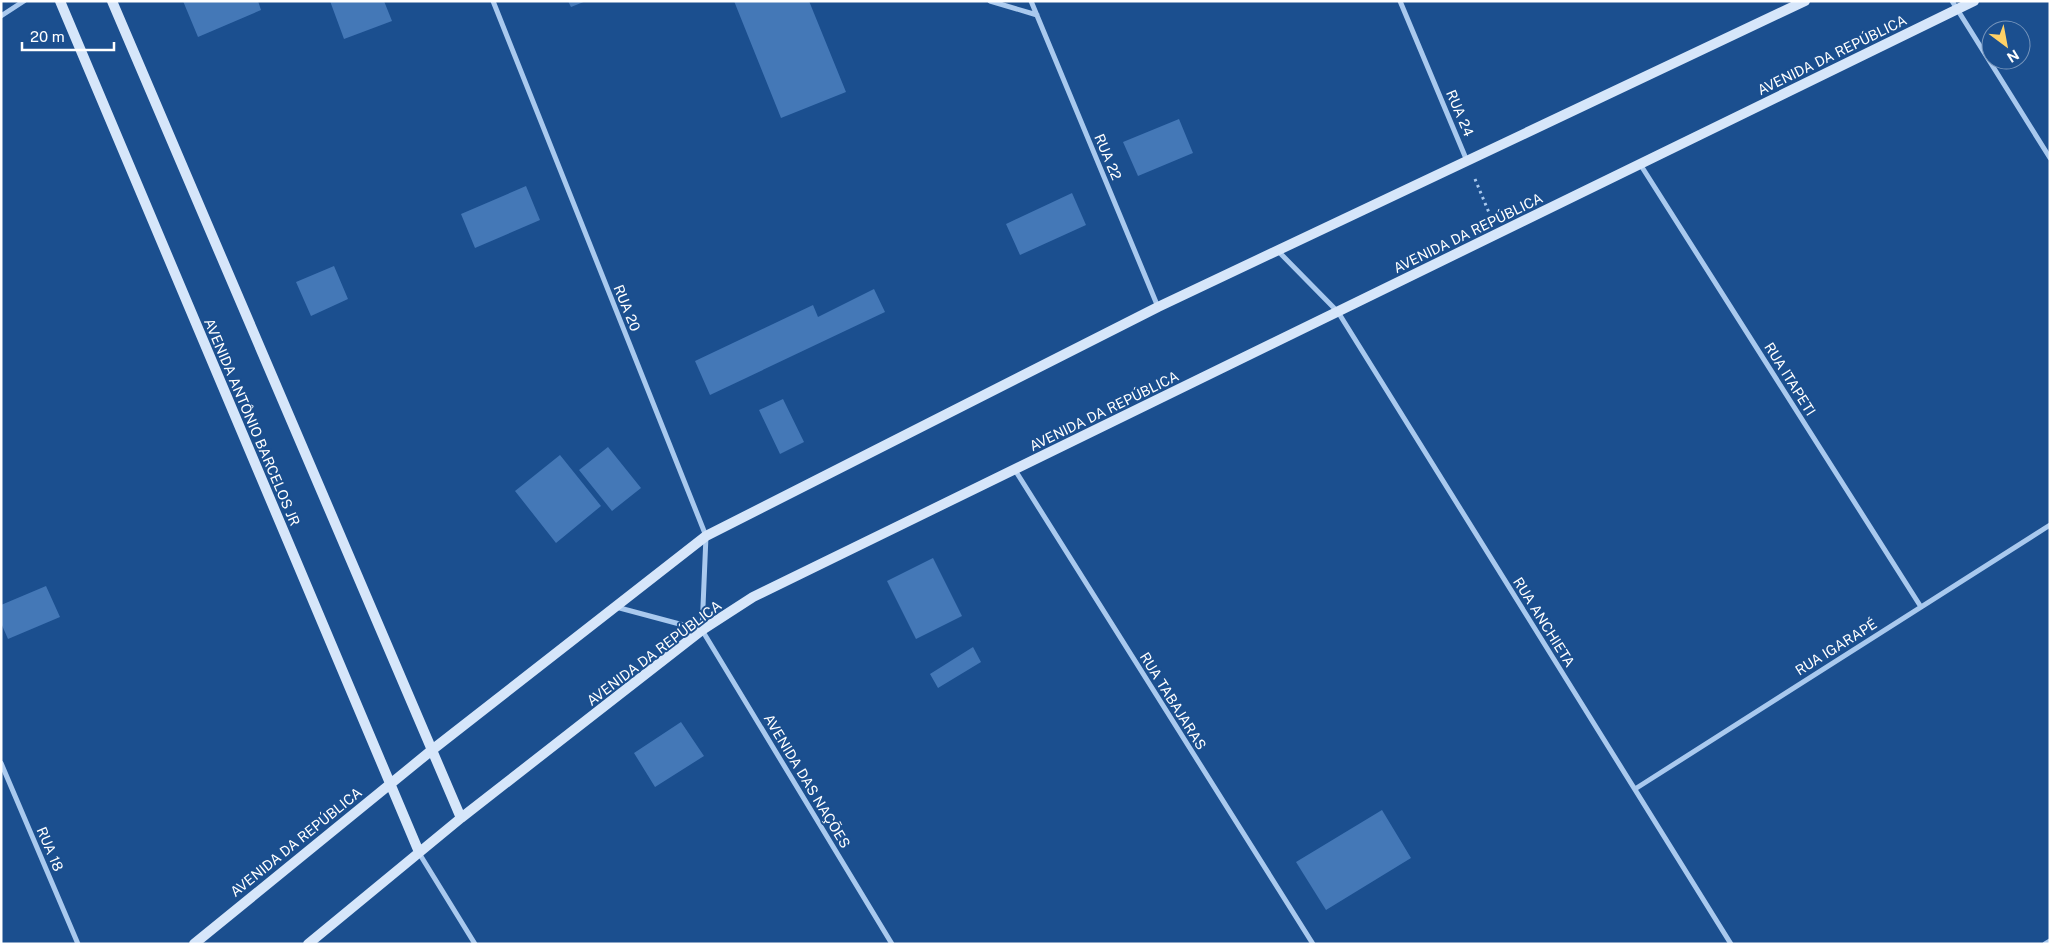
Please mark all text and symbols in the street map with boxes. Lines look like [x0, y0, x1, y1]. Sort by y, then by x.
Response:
street label: AVENIDA DA REPÚBLICA [1754, 10, 1909, 98]
scale bar [22, 20, 115, 52]
north arrow [1981, 20, 2031, 70]
text: 20 m [30, 28, 65, 45]
text: N [2004, 46, 2022, 66]
street label: RUA 24 [1443, 87, 1477, 139]
street label: RUA 22 [1091, 132, 1125, 182]
street label: AVENIDA DA REPÚBLICA [1390, 188, 1545, 276]
street label: RUA 20 [610, 282, 644, 334]
street label: AVENIDA ANTÔNIO BARCELOS JR [201, 316, 304, 528]
street label: RUA ITAPETI [1761, 340, 1819, 418]
street label: AVENIDA DA REPÚBLICA [1026, 366, 1181, 454]
street label: RUA ANCHIETA [1510, 574, 1578, 670]
street label: AVENIDA DA REPÚBLICA [582, 596, 724, 709]
street label: RUA IGARAPÉ [1792, 615, 1880, 678]
street label: RUA TABAJARAS [1137, 649, 1209, 753]
street label: AVENIDA DAS NAÇÕES [761, 711, 854, 851]
street label: AVENIDA DA REPÚBLICA [226, 783, 365, 900]
street label: RUA 18 [34, 824, 66, 874]

